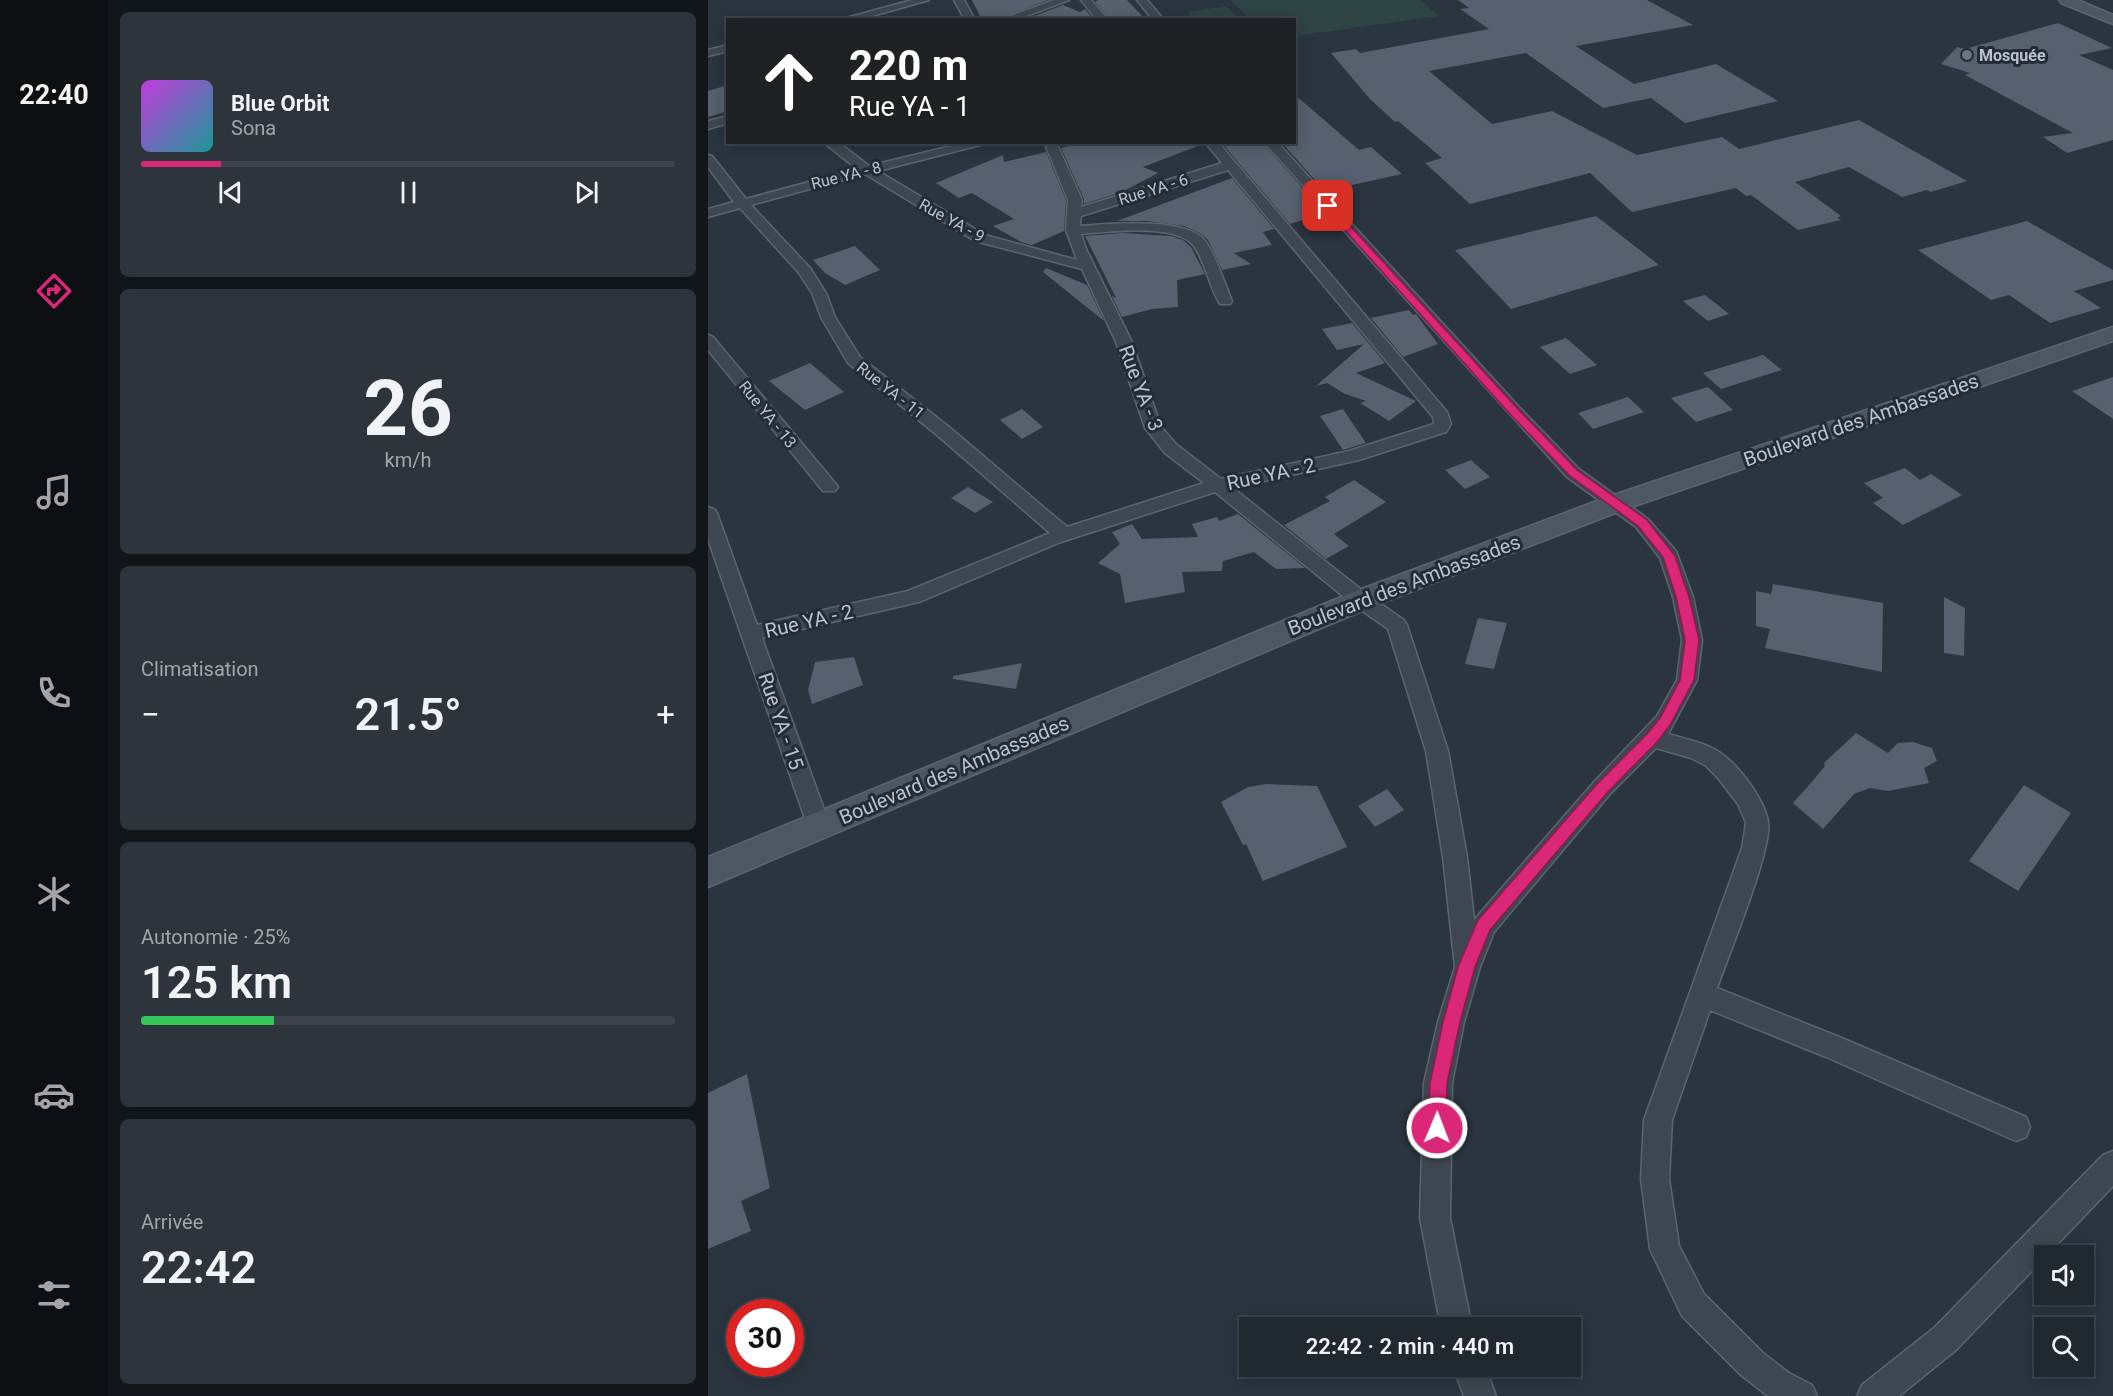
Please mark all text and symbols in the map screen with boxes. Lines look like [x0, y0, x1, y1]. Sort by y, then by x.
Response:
text: 220 m [849, 41, 968, 90]
icon: ahead [750, 42, 828, 120]
place label: Mosquée [1979, 46, 2046, 65]
marker: Mosquée [1960, 48, 1974, 62]
text: 22:40 [19, 79, 89, 111]
text: Blue Orbit [231, 91, 329, 116]
text: Rue YA - 1 [849, 91, 970, 123]
text: Sona [231, 116, 276, 140]
street label: Rue YA - 8 [809, 158, 883, 193]
street label: Rue YA - 6 [1116, 170, 1190, 209]
icon: previous [214, 176, 247, 209]
icon: pause [392, 176, 425, 209]
icon: next [570, 176, 603, 209]
pin [1302, 180, 1353, 231]
icon: arrive [1311, 189, 1344, 222]
street label: Rue YA - 9 [916, 195, 988, 246]
icon: directions [33, 270, 75, 312]
street label: Rue YA - 3 [1114, 342, 1168, 434]
street label: Rue YA - 11 [853, 358, 928, 423]
text: 26 [363, 363, 453, 454]
street label: Boulevard des Ambassades [1740, 368, 1982, 472]
street label: Rue YA - 13 [735, 377, 800, 452]
text: km/h [385, 448, 431, 472]
street label: Rue YA - 2 [1225, 453, 1317, 495]
icon: music [33, 471, 75, 513]
street label: Boulevard des Ambassades [1284, 530, 1524, 640]
street label: Rue YA - 2 [763, 599, 855, 643]
text: Climatisation [141, 657, 259, 681]
street label: Rue YA - 15 [753, 669, 809, 773]
icon: phone [33, 672, 75, 714]
text: 21.5° [354, 688, 462, 741]
text: − [141, 695, 160, 734]
text: + [656, 695, 675, 734]
street label: Boulevard des Ambassades [836, 711, 1072, 829]
icon: climate [33, 873, 75, 915]
text: Autonomie · 25% [141, 925, 290, 949]
text: 125 km [141, 956, 292, 1009]
icon: car [33, 1074, 75, 1116]
position arrow [1405, 1096, 1469, 1160]
text: Arrivée [141, 1210, 203, 1234]
text: 22:42 [141, 1241, 256, 1294]
map controls [2034, 1245, 2094, 1377]
button: sound [2034, 1245, 2094, 1305]
icon: filters [33, 1274, 75, 1316]
speed limit sign: 30 [726, 1299, 804, 1377]
button: search [2034, 1317, 2094, 1377]
text: 22:42 · 2 min · 440 m [1306, 1334, 1514, 1359]

